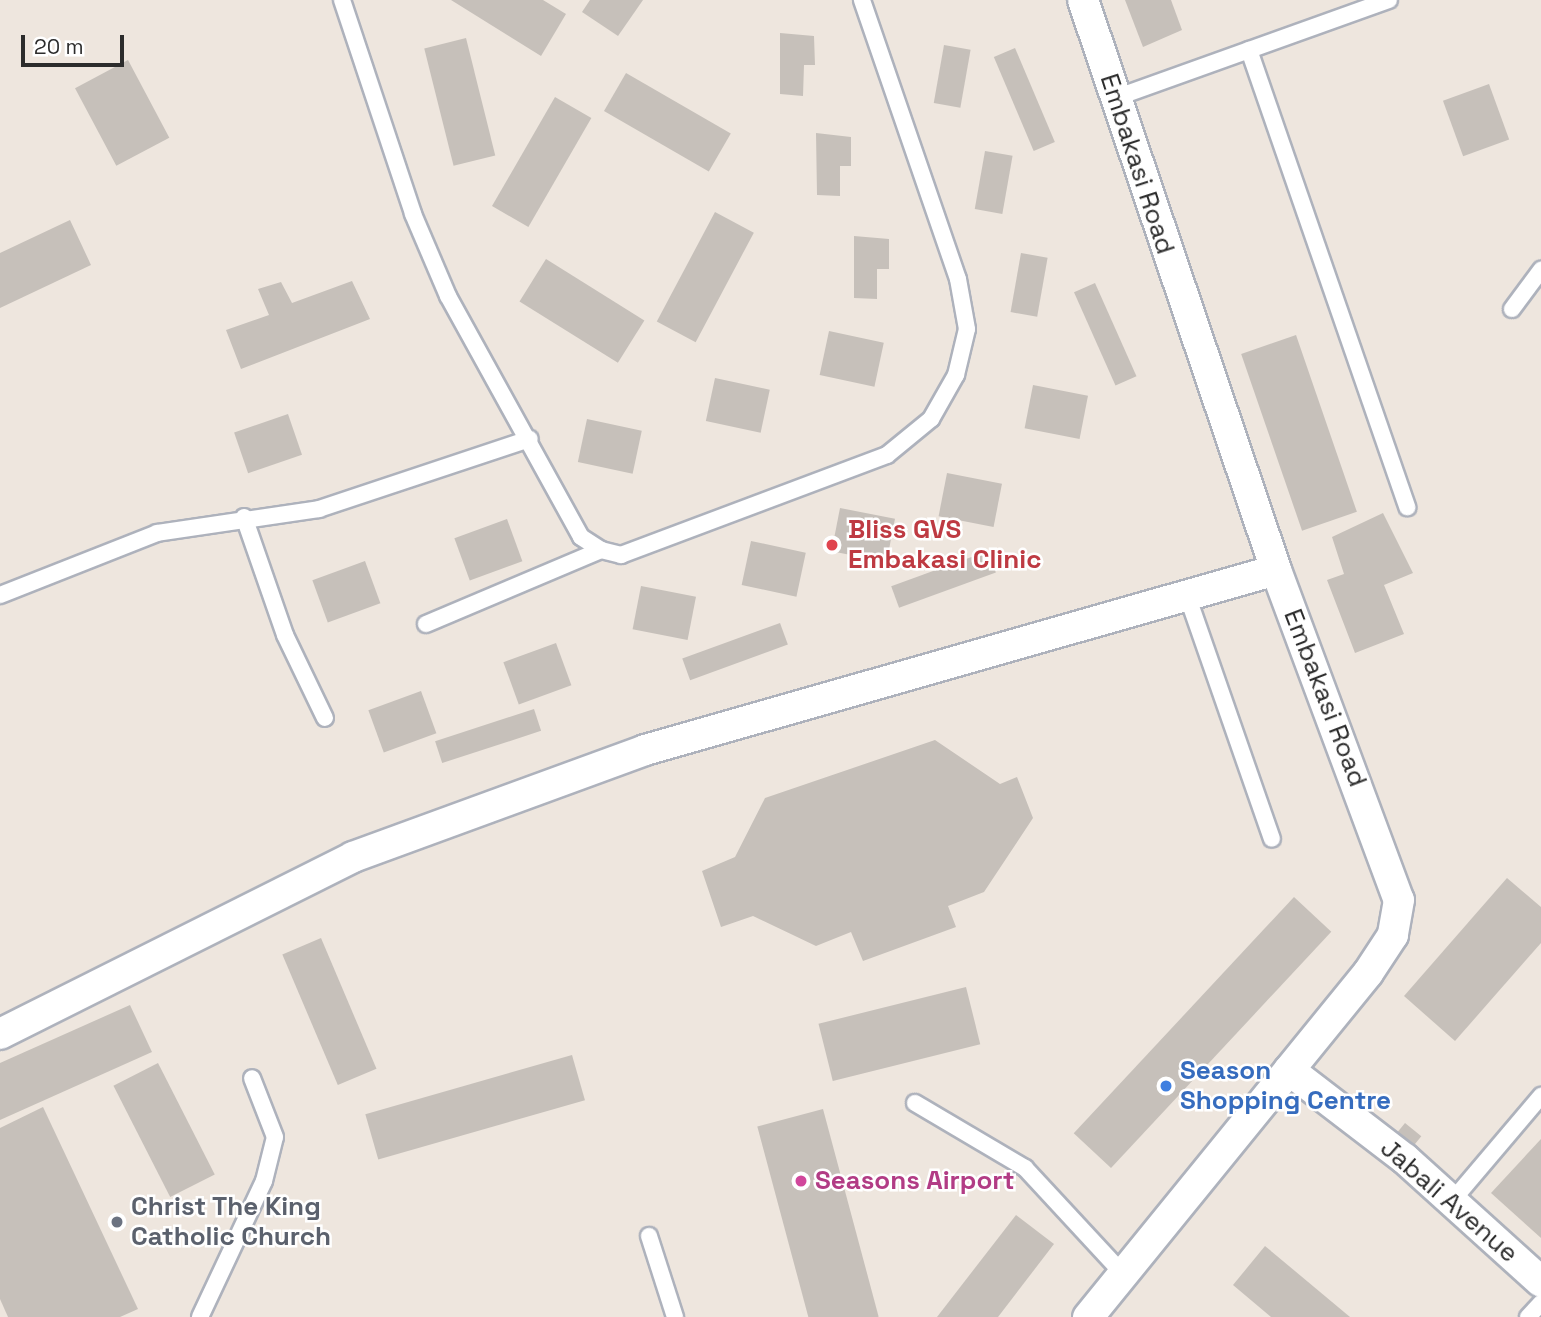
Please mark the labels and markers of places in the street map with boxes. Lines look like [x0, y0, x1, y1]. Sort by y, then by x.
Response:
place label: Bliss GVS Embakasi Clinic [848, 514, 1041, 576]
marker: Bliss GVS Embakasi Clinic [822, 535, 842, 555]
place label: Season Shopping Centre [1180, 1055, 1391, 1116]
marker: Season Shopping Centre [1158, 1078, 1174, 1094]
place label: Seasons Airport [815, 1165, 1015, 1197]
marker: Seasons Airport [793, 1173, 809, 1189]
place label: Christ The King Catholic Church [131, 1191, 331, 1252]
marker: Christ The King Catholic Church [109, 1214, 125, 1230]

